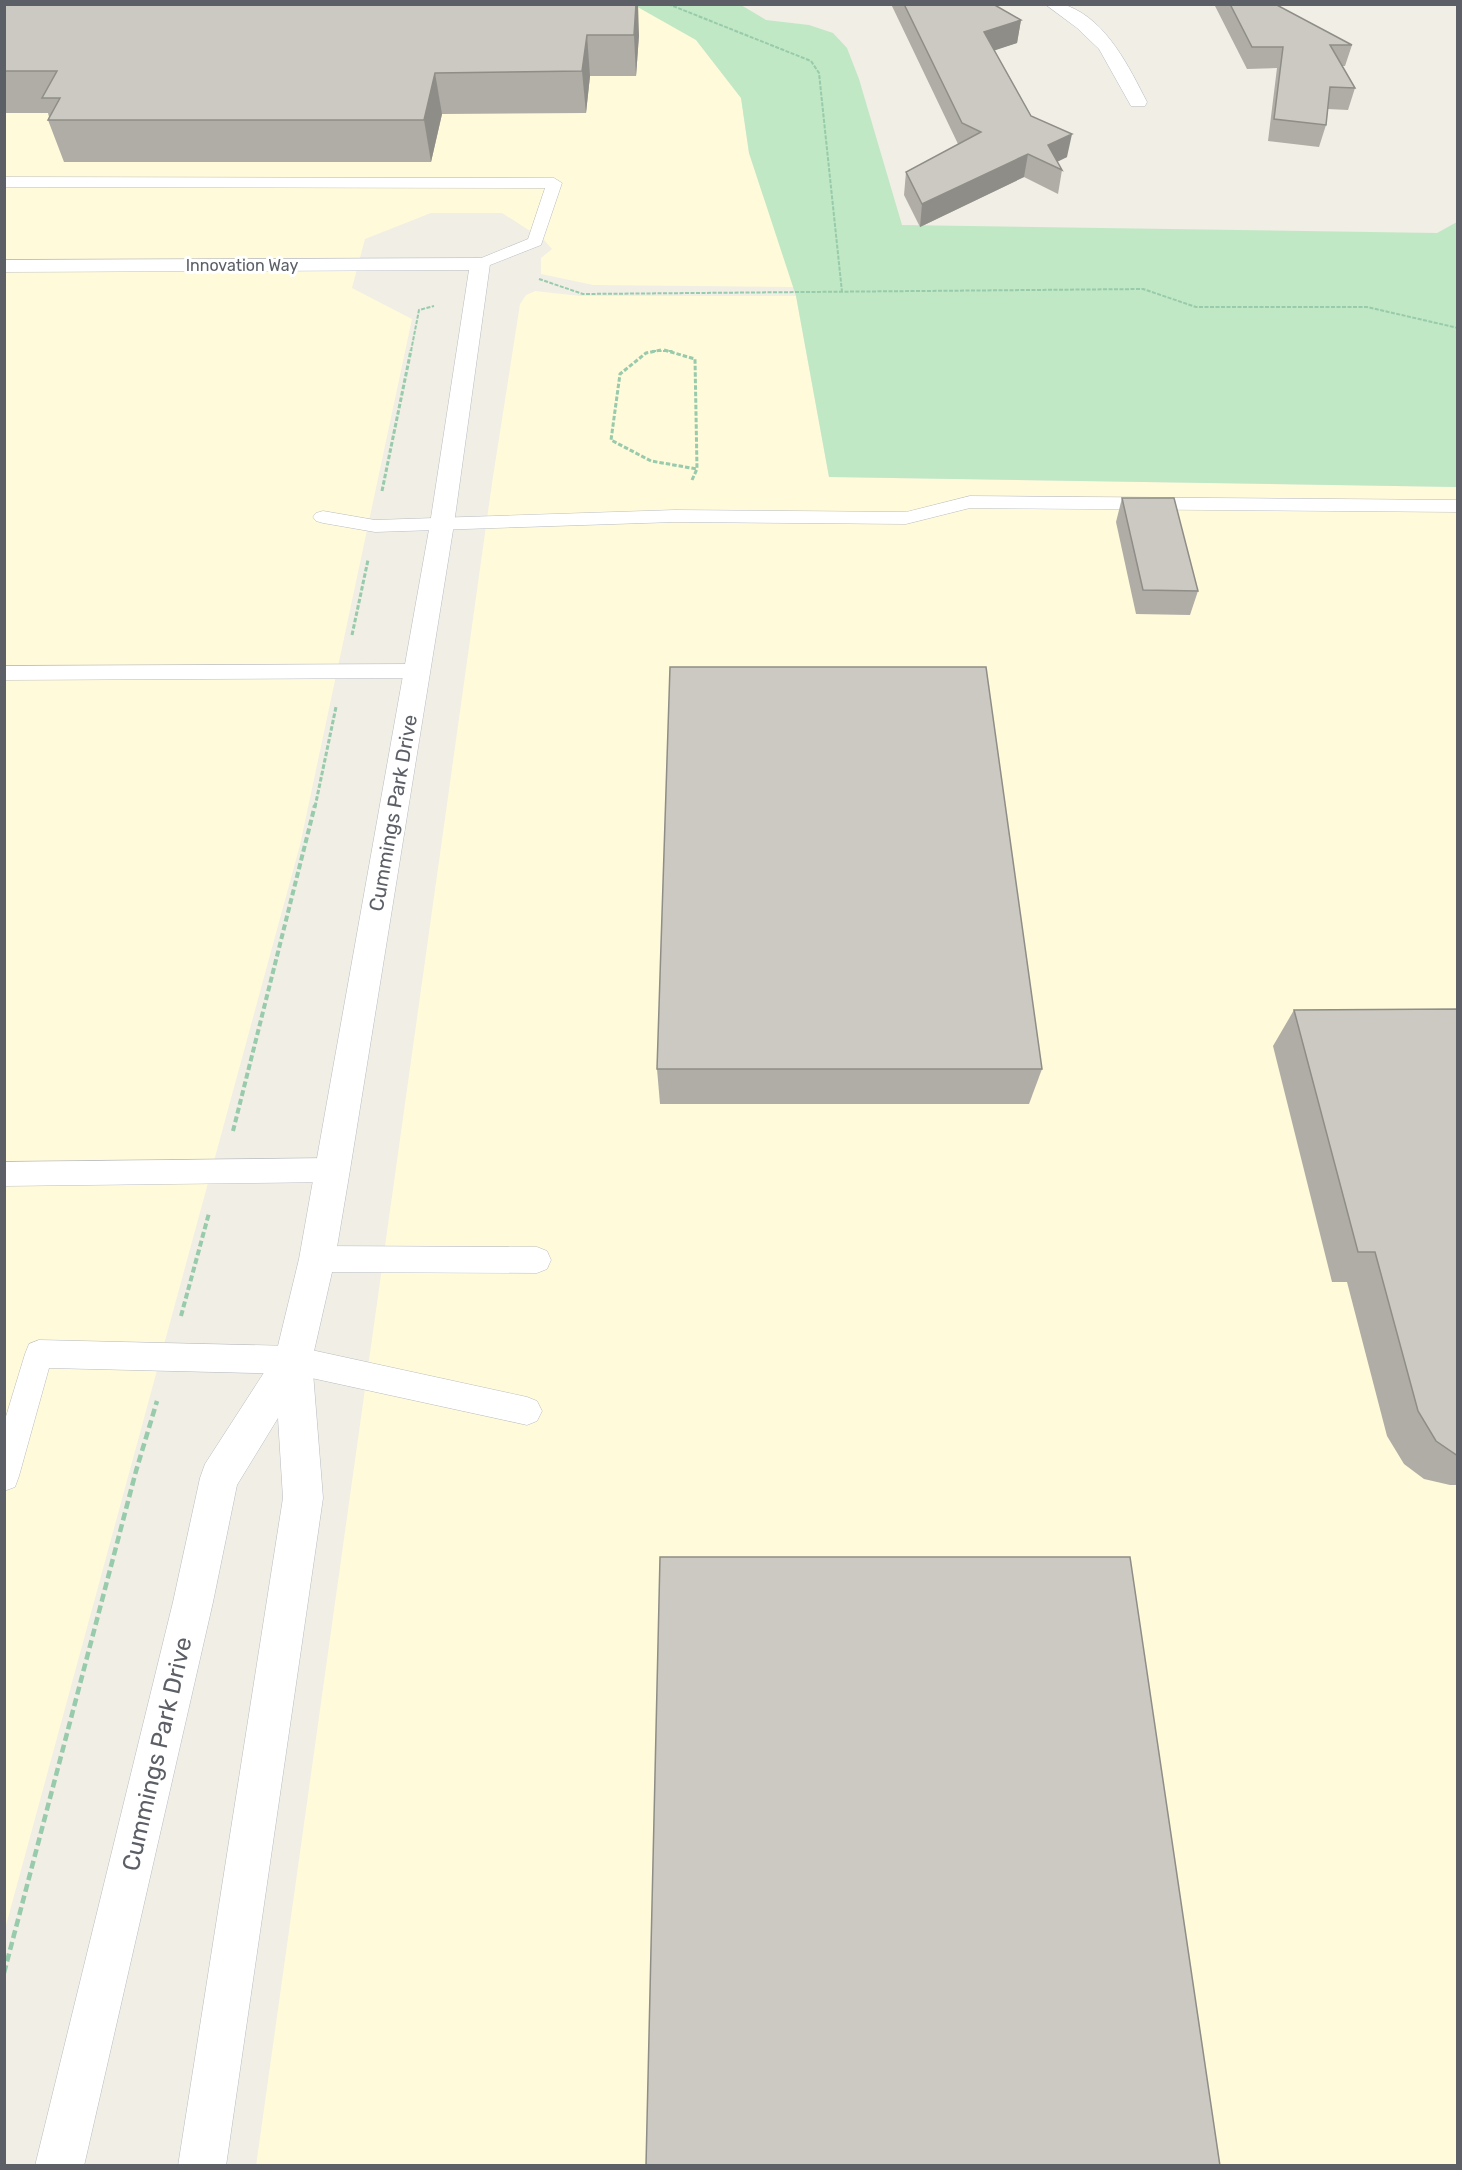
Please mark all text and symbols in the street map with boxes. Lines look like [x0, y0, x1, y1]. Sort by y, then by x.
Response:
street label: Innovation Way [186, 256, 298, 275]
street label: Cummings Park Drive [364, 713, 422, 913]
street label: Cummings Park Drive [116, 1634, 198, 1874]

